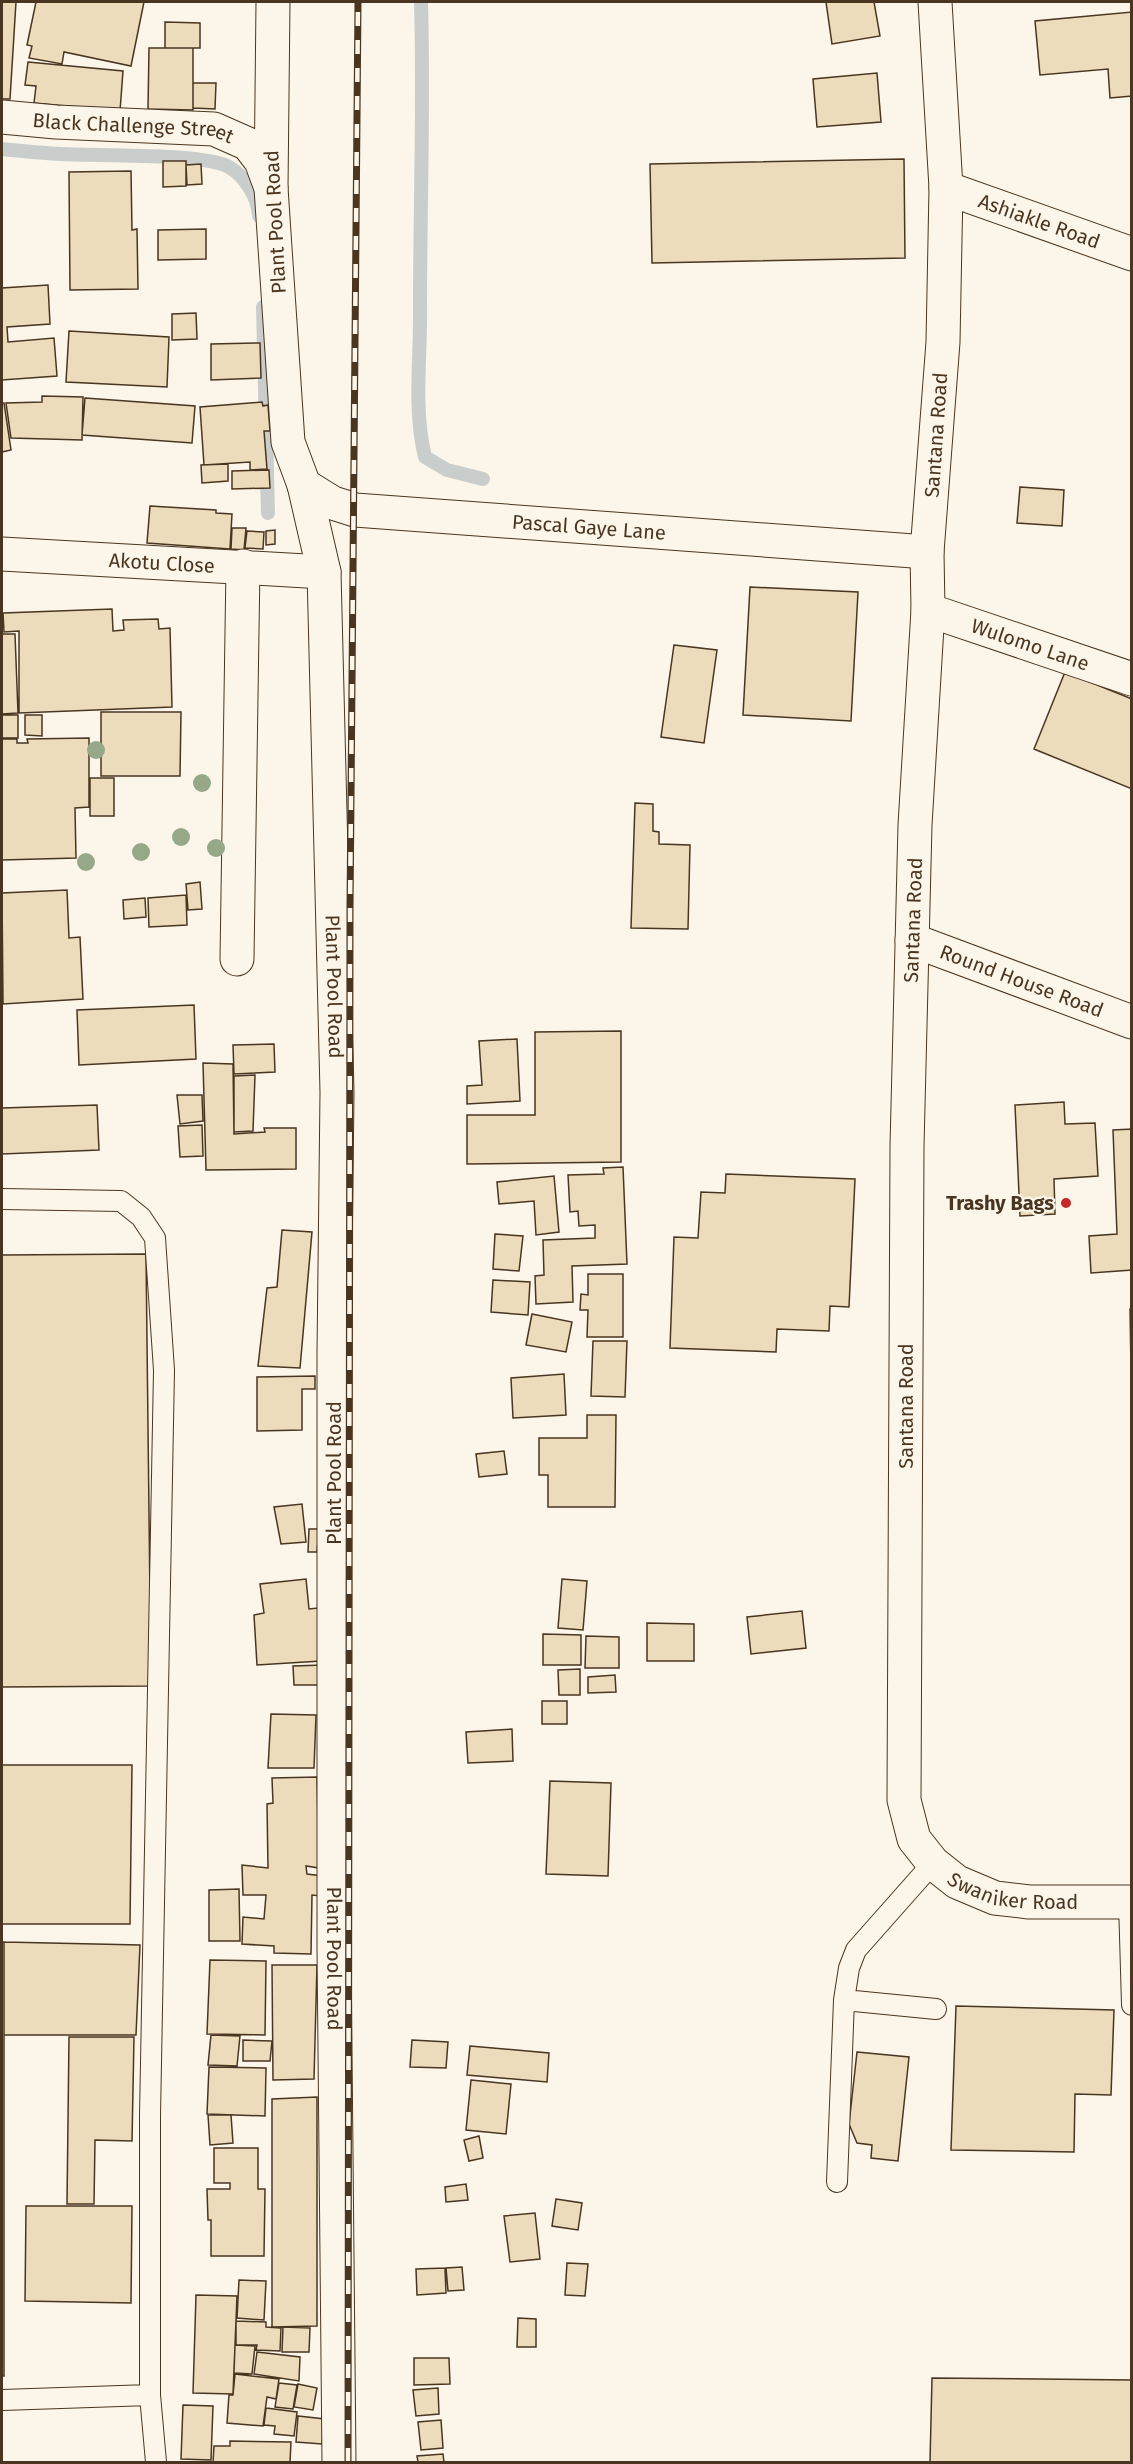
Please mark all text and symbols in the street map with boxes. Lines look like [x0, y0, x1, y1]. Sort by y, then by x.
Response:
street label: Black Challenge Street [32, 108, 239, 149]
street label: Plant Pool Road [259, 149, 291, 295]
street label: Ashiakle Road [975, 188, 1103, 254]
street label: Santana Road [920, 372, 952, 498]
street label: Pascal Gaye Lane [511, 510, 667, 545]
street label: Akotu Close [108, 548, 215, 578]
street label: Wulomo Lane [968, 614, 1092, 676]
street label: Santana Road [899, 857, 927, 983]
street label: Plant Pool Road [321, 914, 348, 1059]
street label: Round House Road [936, 939, 1107, 1022]
place label: Trashy Bags [946, 1191, 1054, 1215]
marker: Trashy Bags [1059, 1196, 1073, 1210]
street label: Santana Road [894, 1343, 918, 1469]
street label: Plant Pool Road [322, 1401, 346, 1545]
street label: Swaniker Road [943, 1867, 1078, 1914]
street label: Plant Pool Road [322, 1886, 347, 2031]

